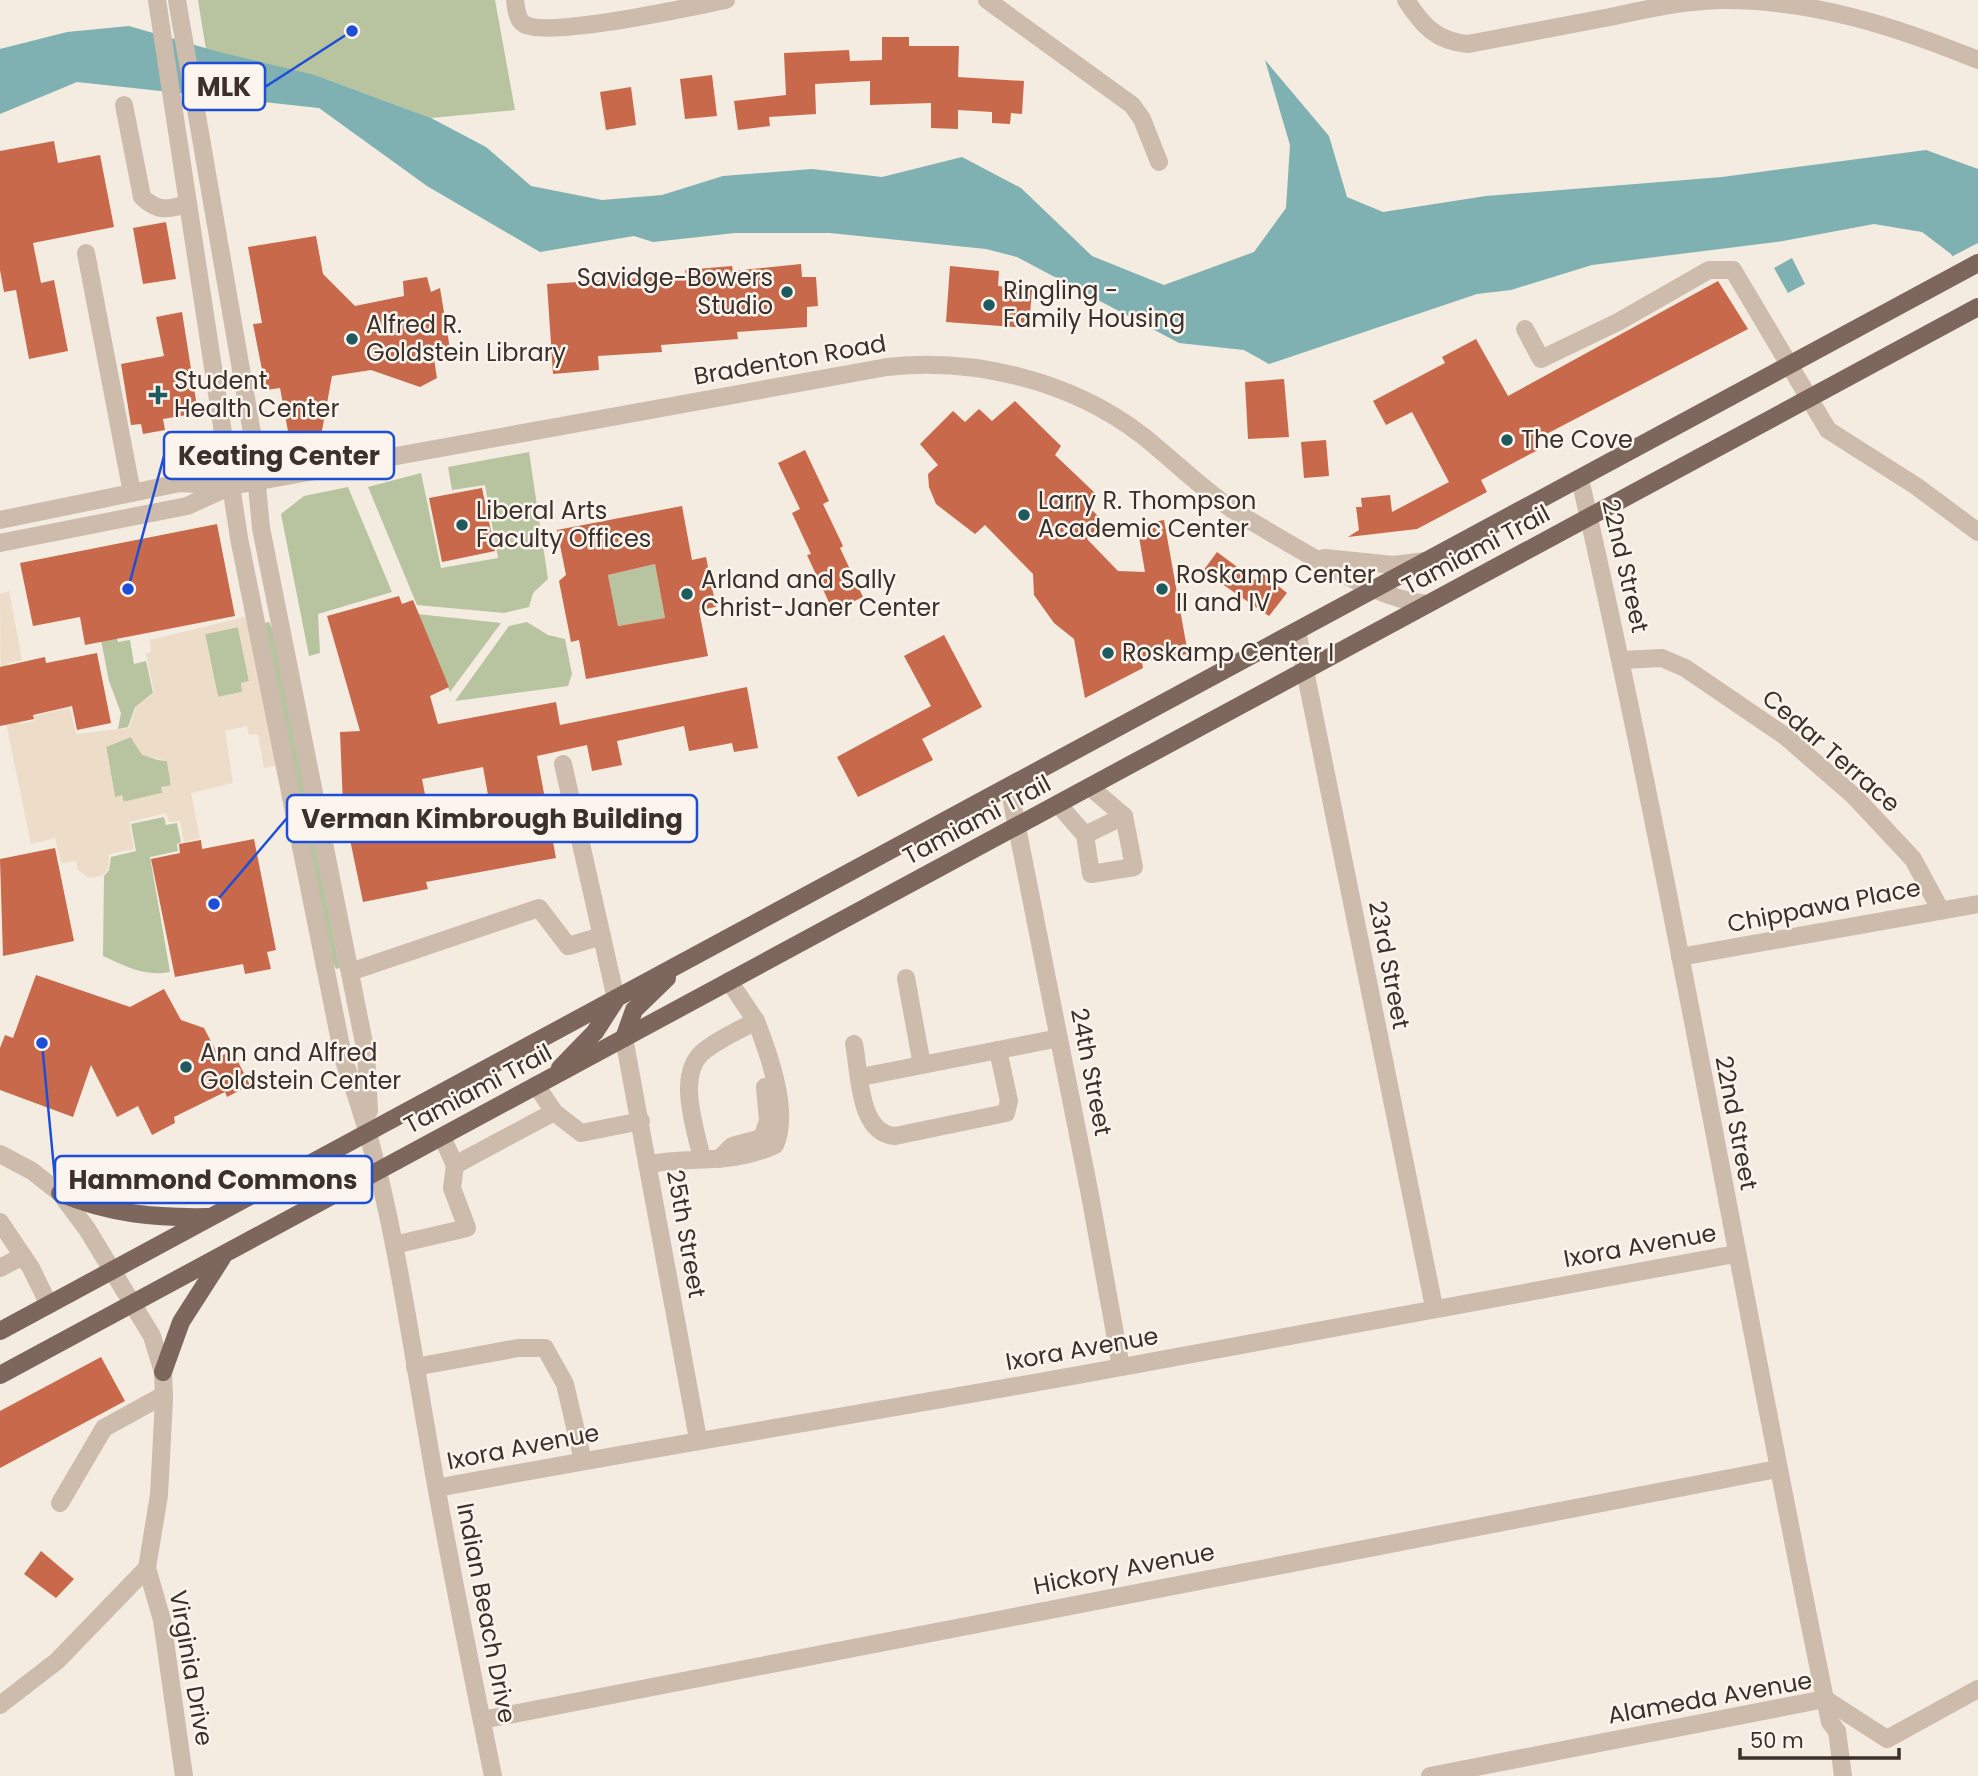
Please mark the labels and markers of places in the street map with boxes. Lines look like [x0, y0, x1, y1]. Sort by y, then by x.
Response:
callout: MLK [183, 63, 265, 110]
place label: Savidge-Bowers Studio [577, 261, 773, 322]
place label: Ringling - Family Housing [1003, 274, 1185, 335]
marker: Savidge-Bowers Studio [779, 284, 795, 300]
marker: Ringling - Family Housing [981, 297, 997, 313]
place label: Alfred R. Goldstein Library [366, 308, 567, 369]
marker: Alfred R. Goldstein Library [344, 331, 360, 347]
place label: Student Health Center [174, 364, 340, 425]
marker: Student Health Center [148, 385, 168, 405]
place label: The Cove [1521, 423, 1633, 456]
callout: Keating Center [164, 432, 394, 479]
marker: The Cove [1499, 432, 1515, 448]
place label: Larry R. Thompson Academic Center [1038, 484, 1256, 545]
place label: Liberal Arts Faculty Offices [476, 494, 651, 555]
marker: Larry R. Thompson Academic Center [1016, 507, 1032, 523]
marker: Liberal Arts Faculty Offices [454, 517, 470, 533]
place label: Roskamp Center II and IV [1176, 558, 1376, 619]
place label: Arland and Sally Christ-Janer Center [701, 563, 940, 624]
marker: Roskamp Center II and IV [1154, 581, 1170, 597]
marker: Arland and Sally Christ-Janer Center [679, 586, 695, 602]
place label: Roskamp Center I [1122, 636, 1334, 669]
marker: Roskamp Center I [1100, 645, 1116, 661]
callout: Verman Kimbrough Building [287, 795, 697, 842]
place label: Ann and Alfred Goldstein Center [200, 1036, 401, 1097]
marker: Ann and Alfred Goldstein Center [178, 1059, 194, 1075]
callout: Hammond Commons [55, 1156, 372, 1203]

